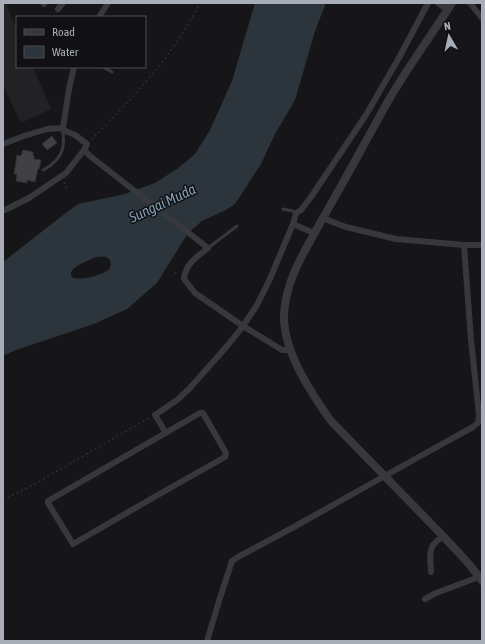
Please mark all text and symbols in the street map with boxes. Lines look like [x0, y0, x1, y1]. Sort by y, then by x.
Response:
legend [16, 16, 146, 68]
north arrow [429, 16, 469, 56]
text: N [443, 20, 452, 33]
text: Road [52, 25, 75, 39]
text: Water [52, 45, 79, 59]
water label: Sungai Muda [125, 180, 198, 226]

